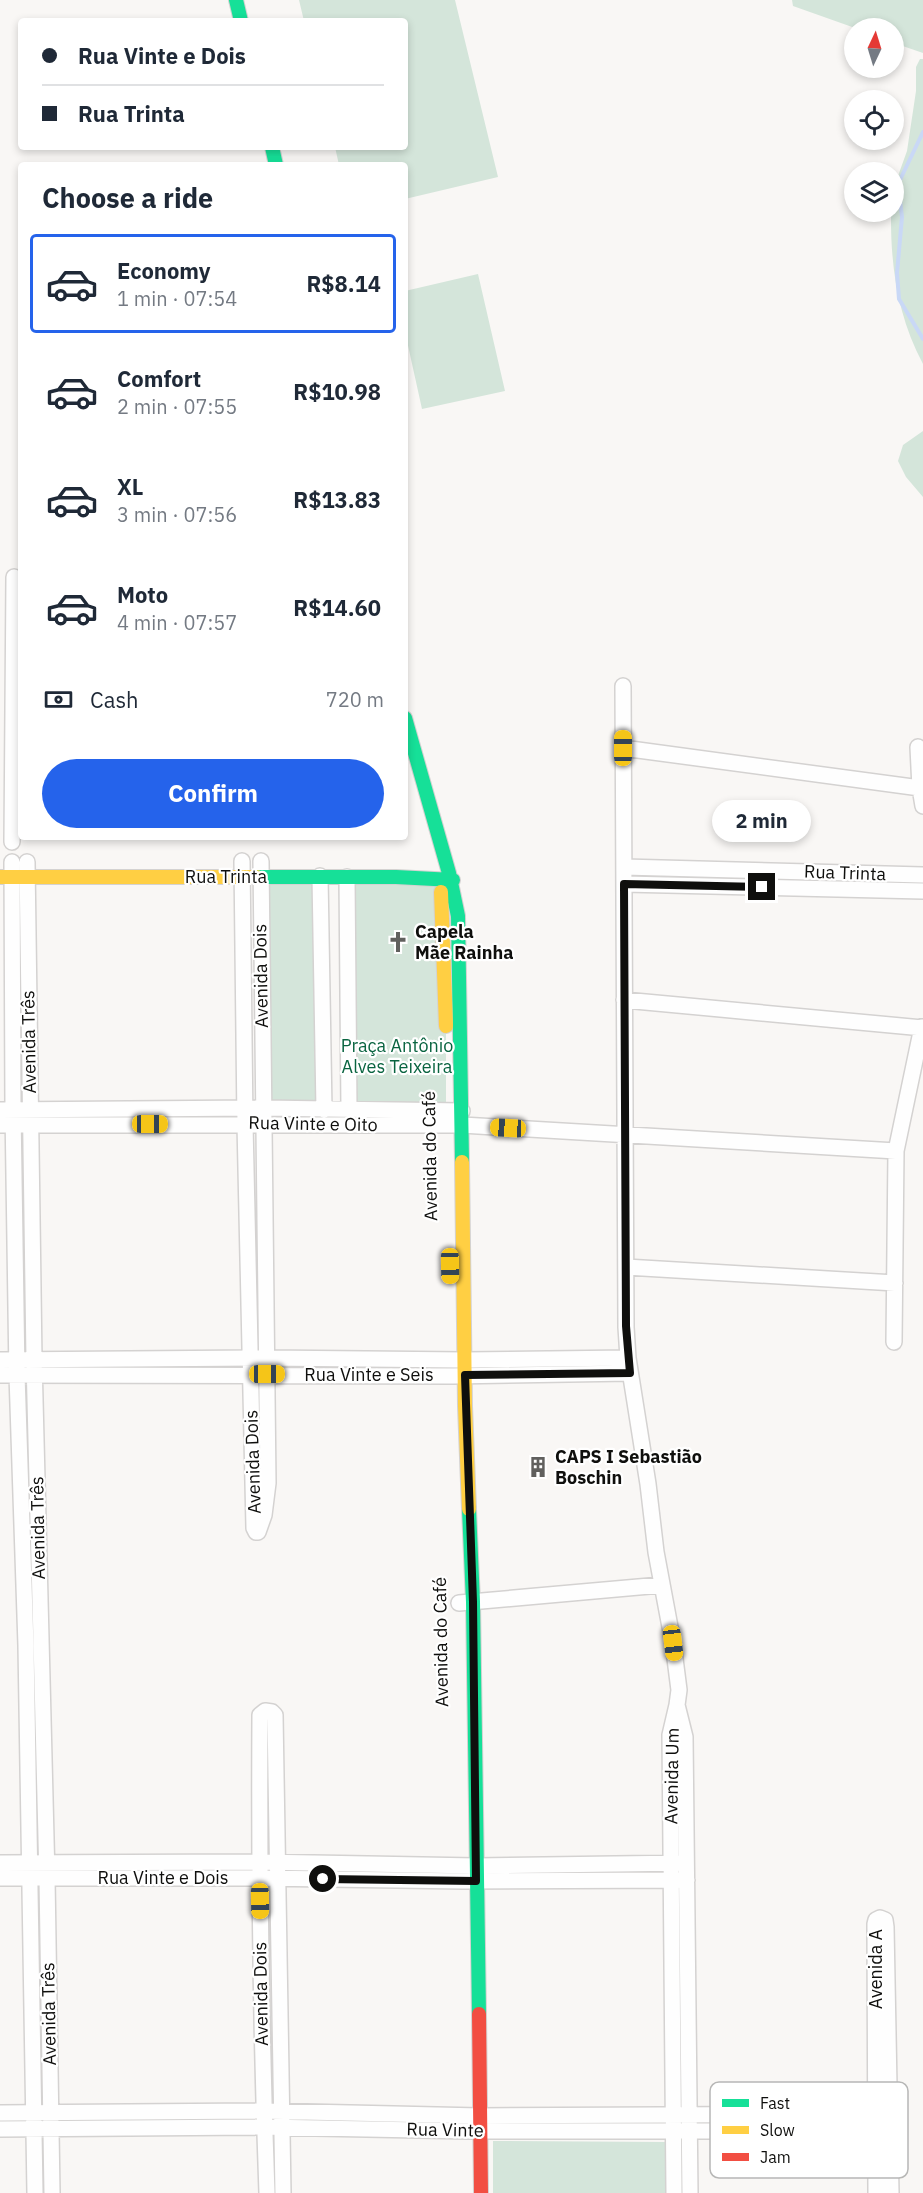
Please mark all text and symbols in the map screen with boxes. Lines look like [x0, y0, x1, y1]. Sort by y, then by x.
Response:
north arrow [844, 18, 904, 78]
map controls [844, 18, 904, 222]
text: Rua Vinte e Dois [78, 41, 246, 70]
button: locate [844, 90, 904, 150]
text: Rua Trinta [78, 99, 185, 128]
button: layers [844, 162, 904, 222]
text: Choose a ride [42, 180, 213, 215]
text: Economy [117, 256, 211, 285]
icon: car [45, 257, 99, 311]
text: R$8.14 [307, 269, 381, 298]
text: 1 min · 07:54 [117, 285, 237, 312]
text: Comfort [117, 364, 201, 393]
icon: car [45, 365, 99, 419]
text: R$10.98 [293, 377, 381, 406]
text: 2 min · 07:55 [117, 393, 237, 420]
text: XL [117, 472, 143, 501]
icon: car [45, 473, 99, 527]
text: R$13.83 [293, 485, 381, 514]
text: 3 min · 07:56 [117, 501, 237, 528]
text: Moto [117, 580, 168, 609]
icon: car [45, 581, 99, 635]
text: R$14.60 [293, 593, 381, 622]
text: 4 min · 07:57 [117, 609, 237, 636]
icon: cash [42, 683, 75, 716]
text: Cash [90, 685, 139, 714]
text: 720 m [326, 686, 384, 713]
car [614, 730, 632, 766]
button: Confirm [42, 759, 384, 828]
callout: 2 min [712, 800, 812, 842]
text: 2 min [735, 807, 788, 834]
street label: Rua Trinta [803, 860, 887, 885]
street label: Rua Trinta [185, 865, 268, 888]
route end [748, 873, 775, 900]
place label: Capela Mãe Rainha [415, 920, 513, 964]
street label: Avenida Dois [248, 924, 273, 1028]
church icon: Capela Mãe Rainha [386, 930, 410, 954]
street label: Avenida Três [16, 990, 41, 1094]
park label: Praça Antônio Alves Teixeira [341, 1034, 453, 1078]
street label: Avenida do Café [417, 1091, 442, 1221]
street label: Rua Vinte e Oito [248, 1111, 378, 1136]
car [132, 1115, 168, 1133]
car [490, 1118, 526, 1138]
car [441, 1248, 459, 1284]
street label: Rua Vinte e Seis [304, 1363, 434, 1386]
car [249, 1365, 285, 1383]
street label: Avenida Dois [239, 1410, 266, 1515]
place label: CAPS I Sebastião Boschin [555, 1445, 702, 1489]
building icon: CAPS I Sebastião Boschin [526, 1455, 550, 1479]
street label: Avenida Três [25, 1476, 50, 1580]
street label: Avenida do Café [428, 1577, 453, 1707]
car [662, 1624, 684, 1662]
street label: Avenida Um [659, 1727, 684, 1825]
route start [309, 1865, 336, 1892]
street label: Rua Vinte e Dois [97, 1866, 229, 1889]
car [251, 1883, 269, 1919]
street label: Avenida A [864, 1928, 887, 2009]
street label: Avenida Dois [248, 1942, 273, 2046]
street label: Avenida Três [36, 1962, 61, 2066]
legend [710, 2082, 908, 2178]
text: Fast [760, 2093, 790, 2113]
street label: Rua Vinte [406, 2117, 484, 2142]
text: Slow [760, 2120, 795, 2140]
text: Jam [760, 2147, 791, 2167]

